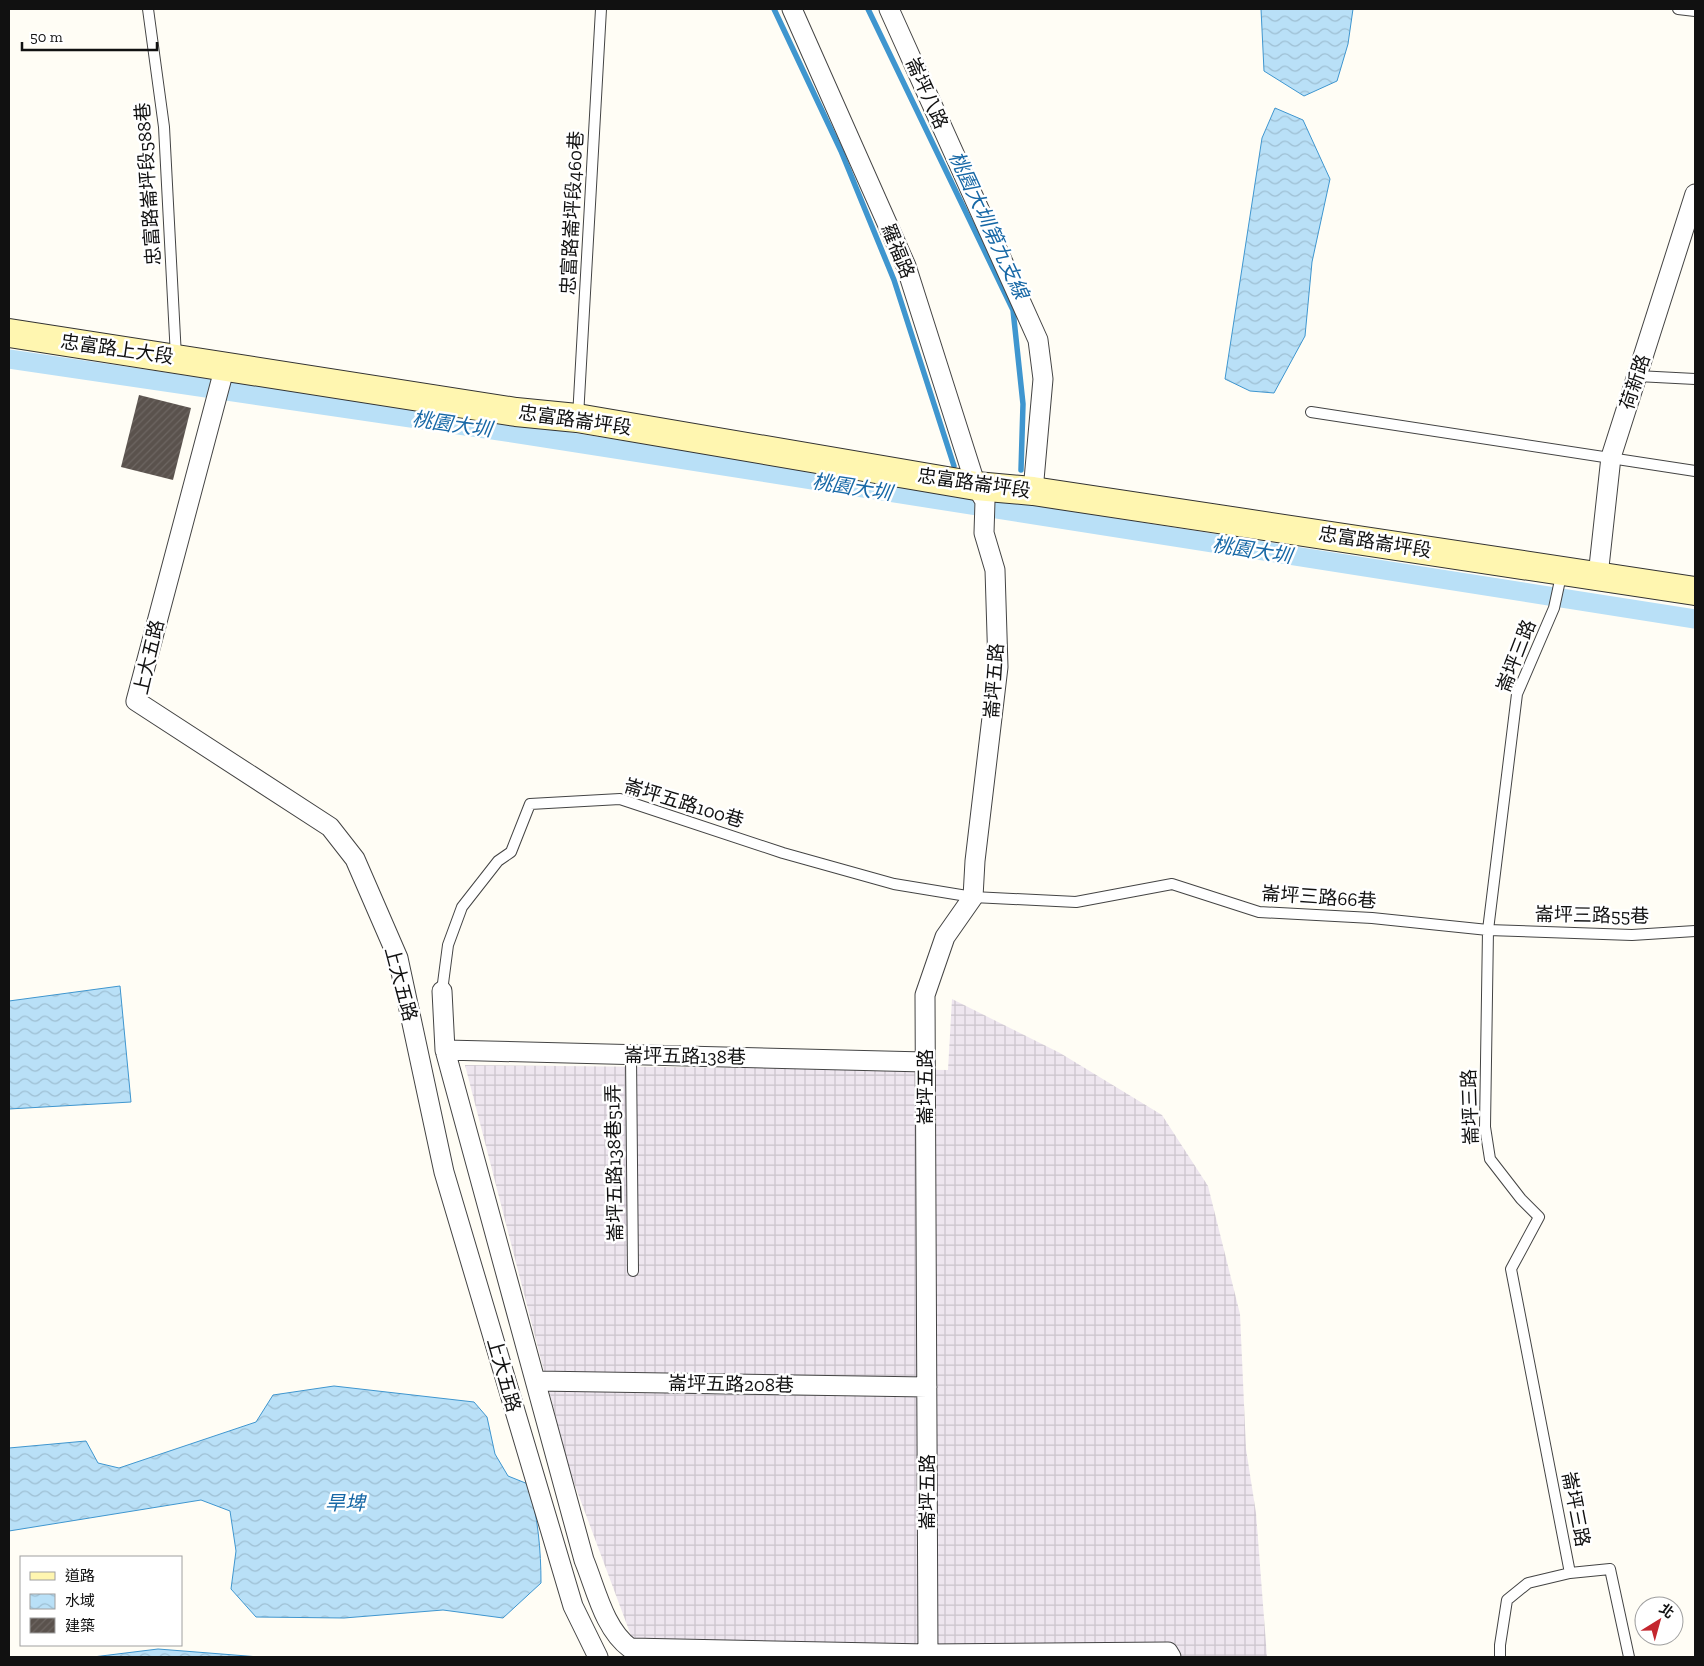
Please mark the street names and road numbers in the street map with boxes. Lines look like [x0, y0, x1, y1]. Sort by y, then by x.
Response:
street label: 崙坪八路 [901, 54, 953, 132]
street label: 忠富路崙坪段588巷 [131, 102, 165, 266]
street label: 忠富路崙坪段460巷 [556, 130, 588, 296]
street label: 羅福路 [877, 220, 919, 282]
street label: 忠富路上大段 [59, 330, 175, 368]
street label: 荷新路 [1615, 351, 1655, 413]
street label: 忠富路崙坪段 [517, 401, 633, 439]
street label: 忠富路崙坪段 [916, 464, 1032, 502]
street label: 忠富路崙坪段 [1317, 522, 1433, 562]
street label: 崙坪三路 [1492, 616, 1540, 696]
street label: 上大五路 [129, 617, 169, 697]
street label: 崙坪五路 [980, 642, 1008, 720]
street label: 崙坪五路100巷 [621, 774, 747, 832]
street label: 崙坪三路66巷 [1261, 882, 1377, 912]
street label: 崙坪三路55巷 [1535, 903, 1649, 927]
street label: 上大五路 [380, 944, 422, 1024]
street label: 崙坪五路138巷 [624, 1043, 746, 1069]
street label: 崙坪五路 [914, 1049, 937, 1125]
street label: 崙坪三路 [1457, 1069, 1483, 1145]
street label: 崙坪五路138巷51弄 [601, 1084, 627, 1242]
street label: 上大五路 [482, 1335, 526, 1415]
street label: 崙坪五路208巷 [668, 1371, 794, 1397]
street label: 崙坪五路 [916, 1454, 939, 1530]
street label: 崙坪三路 [1557, 1469, 1595, 1549]

